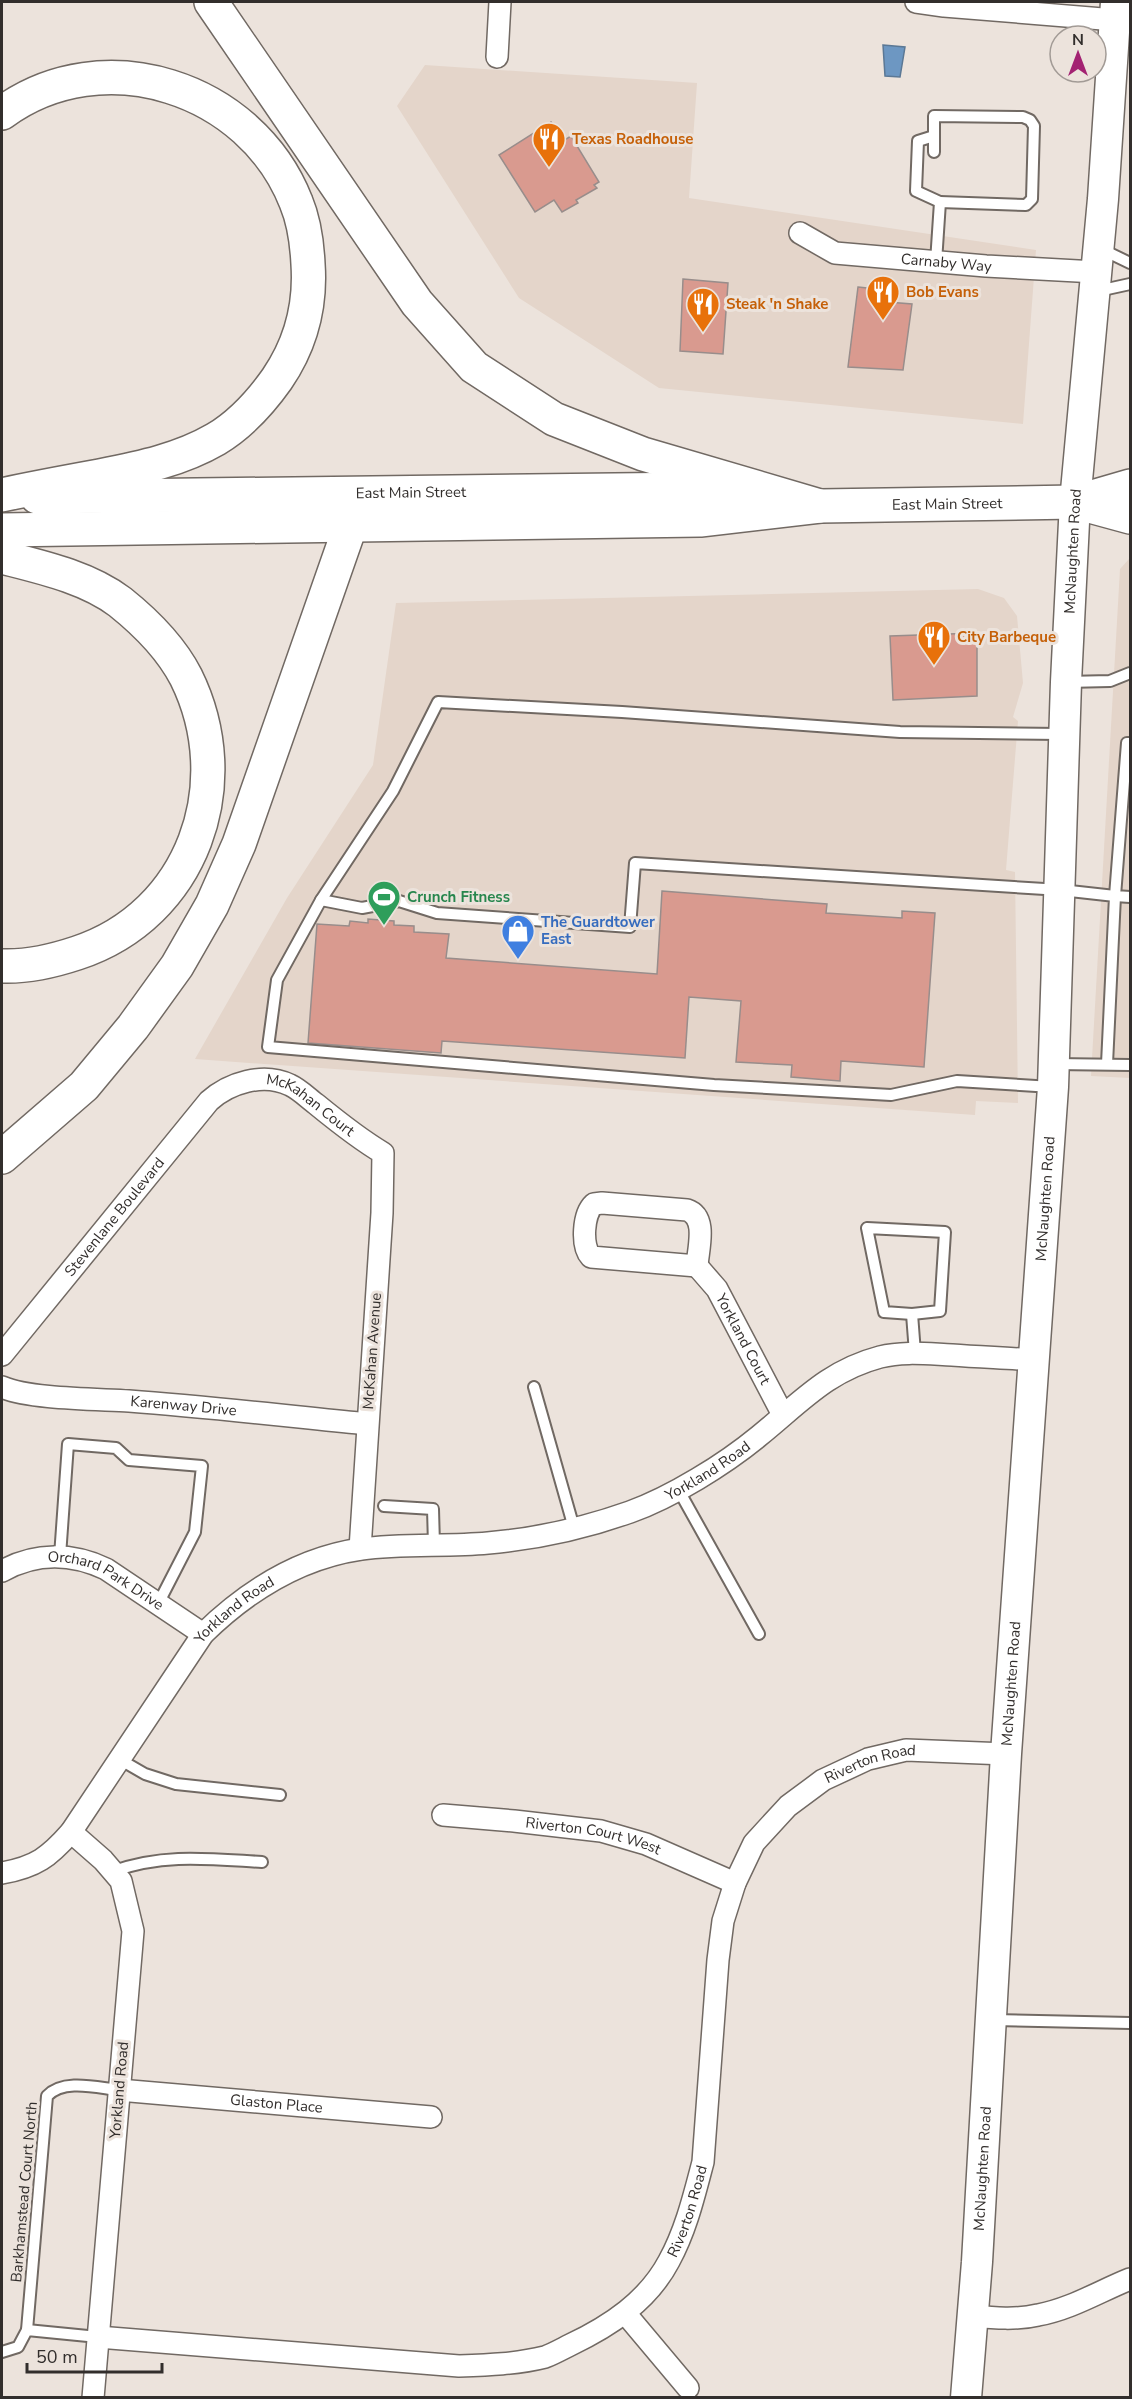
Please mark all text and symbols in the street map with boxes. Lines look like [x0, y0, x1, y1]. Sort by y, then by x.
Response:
north arrow [1048, 24, 1108, 84]
text: N [1072, 29, 1084, 51]
restaurant icon: Texas Roadhouse [531, 121, 567, 168]
place label: Texas Roadhouse [572, 129, 693, 149]
street label: Carnaby Way [900, 249, 993, 276]
restaurant icon: Bob Evans [865, 274, 901, 321]
place label: Bob Evans [906, 282, 979, 302]
restaurant icon: Steak 'n Shake [685, 286, 721, 333]
place label: Steak 'n Shake [726, 294, 828, 314]
street label: East Main Street [356, 482, 467, 503]
street label: McNaughten Road [1059, 488, 1086, 614]
street label: East Main Street [892, 493, 1003, 515]
restaurant icon: City Barbeque [916, 619, 952, 666]
place label: City Barbeque [957, 627, 1056, 647]
sports icon: Crunch Fitness [366, 879, 402, 926]
place label: Crunch Fitness [407, 887, 510, 907]
place label: The Guardtower East [541, 912, 655, 949]
shop icon: The Guardtower East [500, 913, 536, 960]
street label: McKahan Court [265, 1069, 359, 1141]
street label: McNaughten Road [1031, 1136, 1060, 1262]
street label: Stevenlane Boulevard [60, 1153, 169, 1281]
street label: Yorkland Court [711, 1289, 776, 1389]
street label: McKahan Avenue [358, 1292, 386, 1410]
street label: Karenway Drive [130, 1391, 238, 1421]
street label: Yorkland Road [661, 1436, 755, 1506]
street label: Orchard Park Drive [48, 1547, 168, 1615]
street label: Yorkland Road [189, 1572, 278, 1648]
street label: McNaughten Road [997, 1620, 1025, 1747]
street label: Riverton Road [821, 1740, 916, 1788]
street label: Riverton Court West [524, 1812, 665, 1860]
street label: Yorkland Road [105, 2041, 133, 2140]
street label: Glaston Place [229, 2090, 324, 2118]
street label: Barkhamstead Court North [6, 2101, 42, 2283]
street label: McNaughten Road [969, 2106, 996, 2232]
street label: Riverton Road [663, 2163, 712, 2261]
scale bar [27, 2336, 162, 2374]
text: 50 m [36, 2345, 78, 2369]

